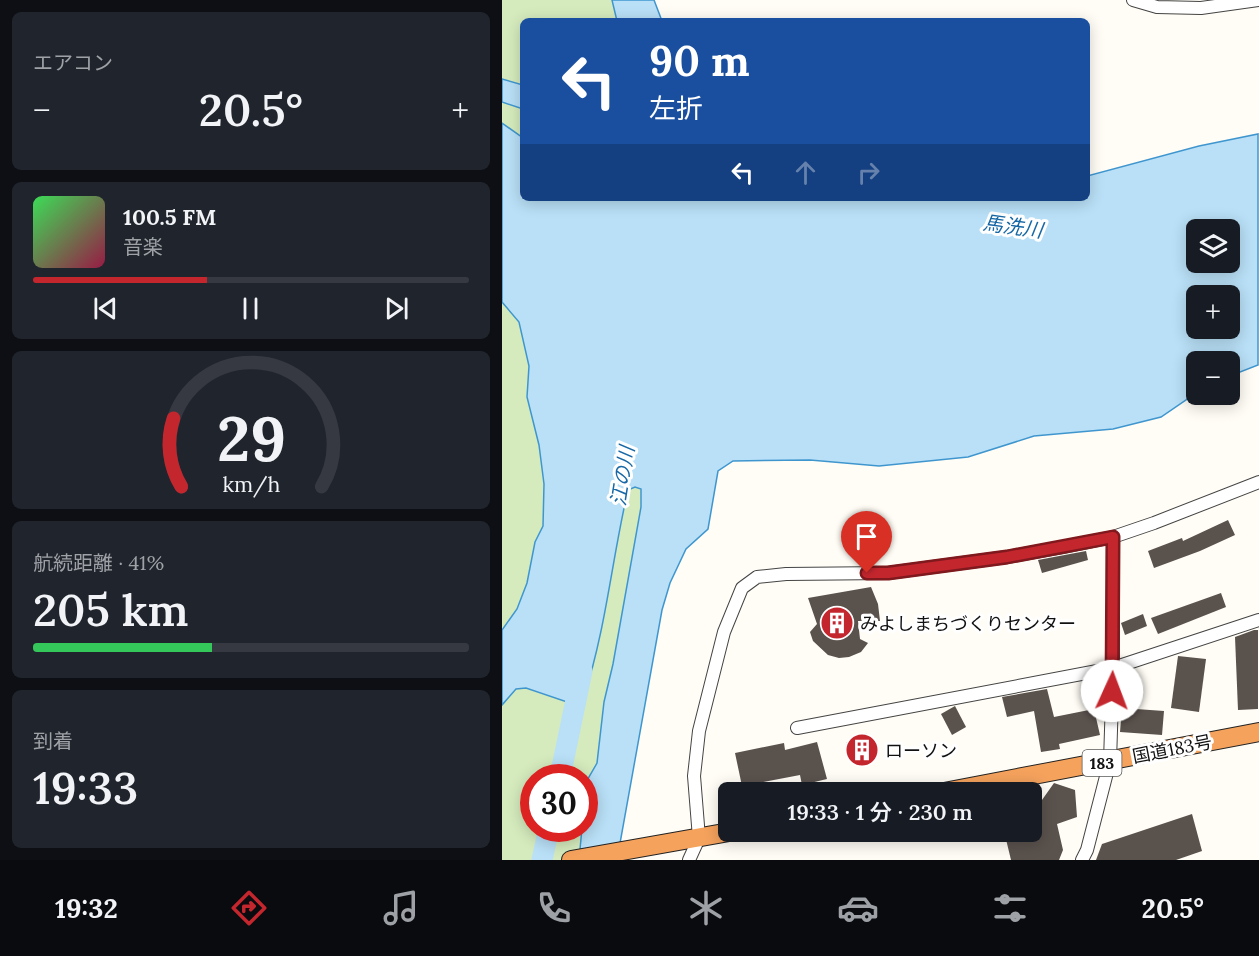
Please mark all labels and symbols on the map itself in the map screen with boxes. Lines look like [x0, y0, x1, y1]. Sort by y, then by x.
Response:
water label: 馬洗川 [982, 209, 1046, 243]
water label: 江の川 [605, 442, 639, 508]
pin [841, 511, 892, 573]
building icon: みよしまちづくりセンター [819, 605, 855, 641]
place label: みよしまちづくりセンター [860, 612, 1076, 635]
position arrow [1080, 659, 1144, 723]
street label: 国道183号 [1130, 730, 1214, 768]
building icon: ローソン [844, 732, 880, 768]
place label: ローソン [885, 739, 957, 762]
road number: 183 [1082, 750, 1122, 776]
speed limit sign: 30 [520, 764, 598, 842]

